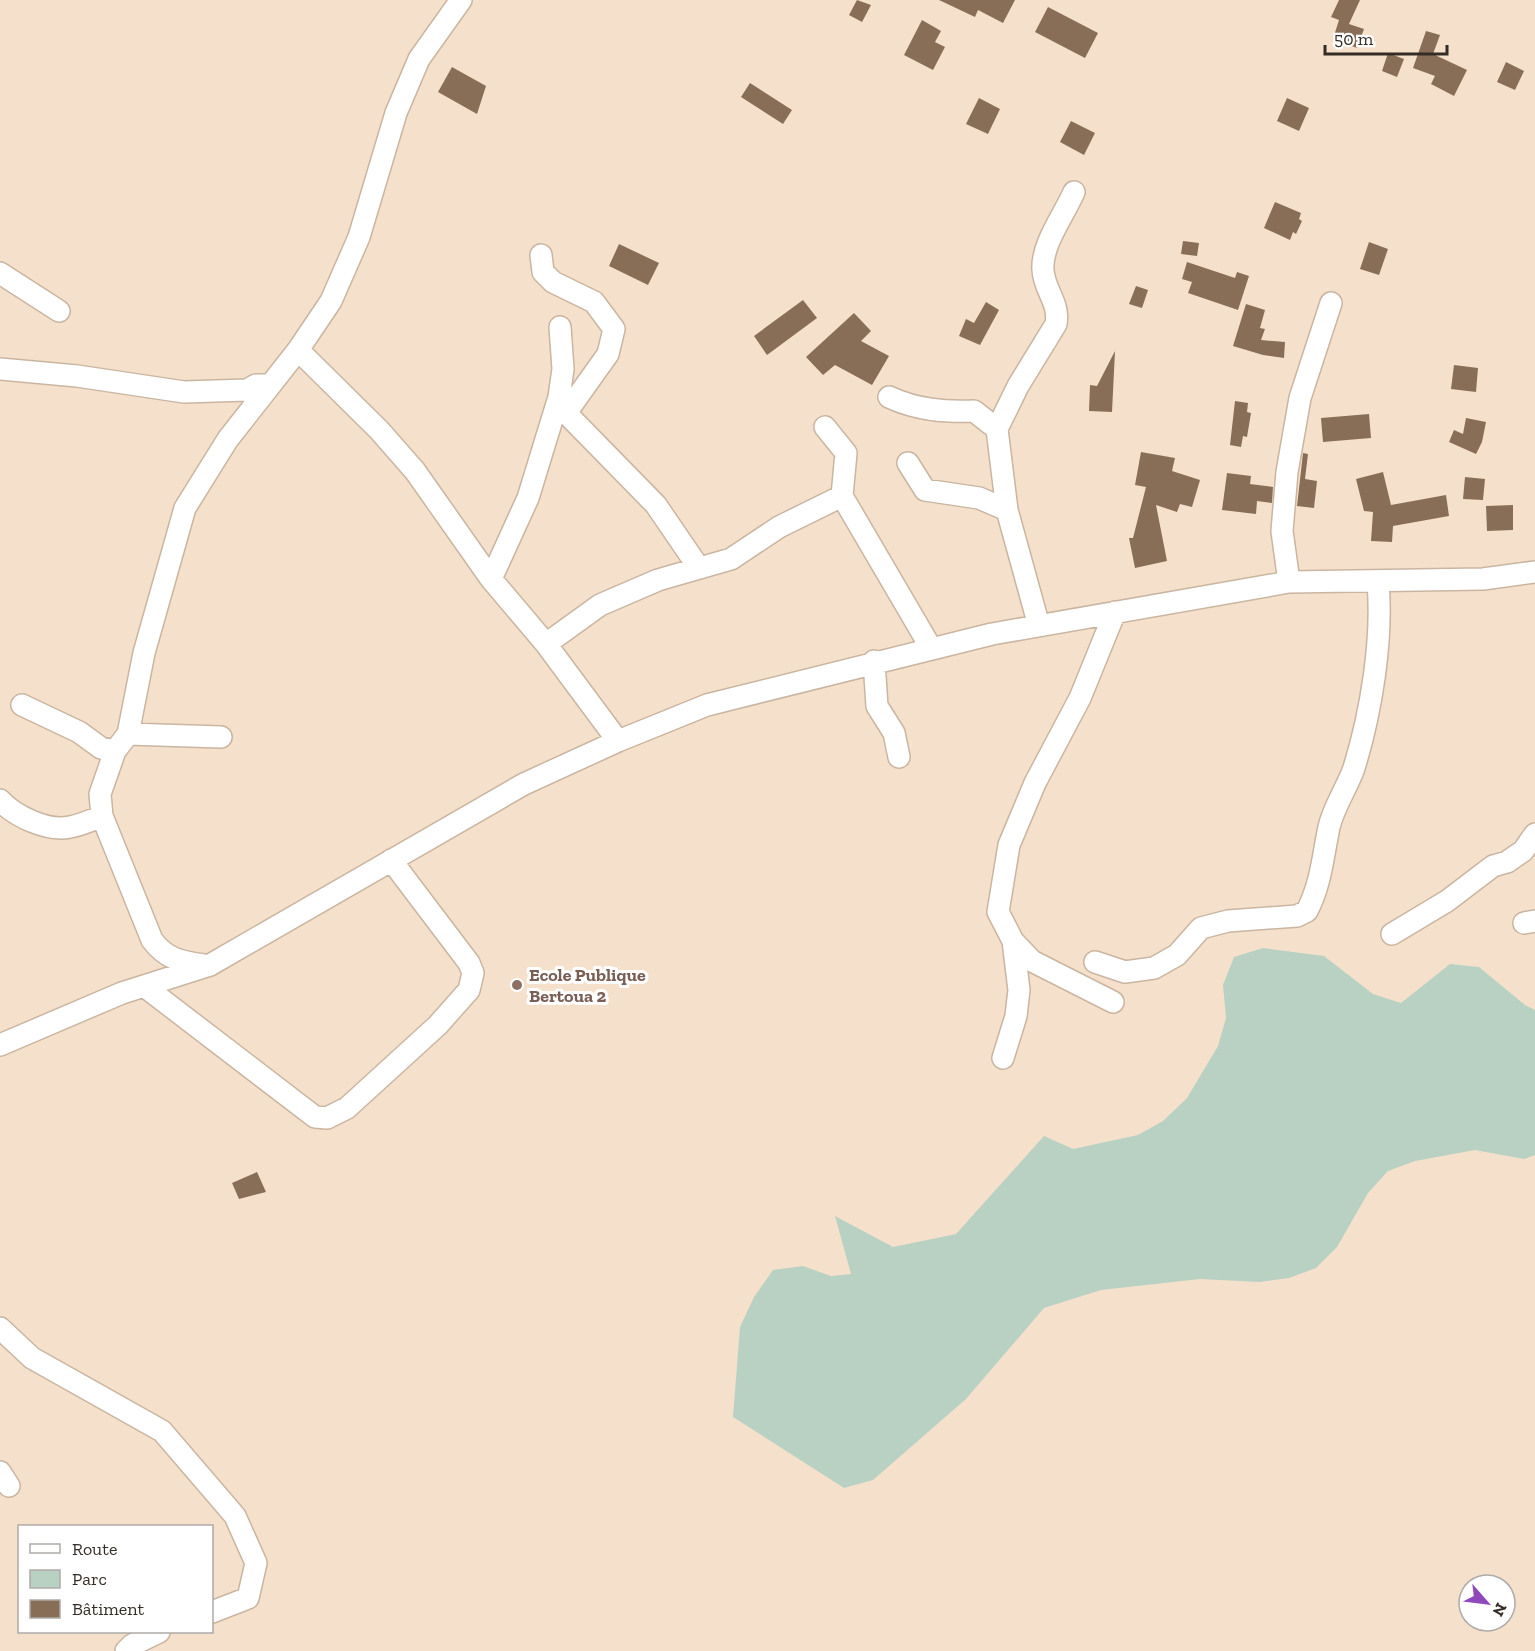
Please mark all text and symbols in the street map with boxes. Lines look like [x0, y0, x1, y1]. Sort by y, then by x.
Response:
scale bar [1325, 18, 1446, 56]
text: 50 m [1334, 28, 1374, 50]
place label: Ecole Publique Bertoua 2 [529, 964, 646, 1007]
marker: Ecole Publique Bertoua 2 [510, 978, 524, 992]
legend [18, 1525, 213, 1633]
text: Route [72, 1538, 117, 1560]
text: Parc [72, 1568, 107, 1590]
north arrow [1457, 1573, 1517, 1633]
text: Bâtiment [72, 1598, 145, 1620]
text: N [1489, 1600, 1511, 1620]

